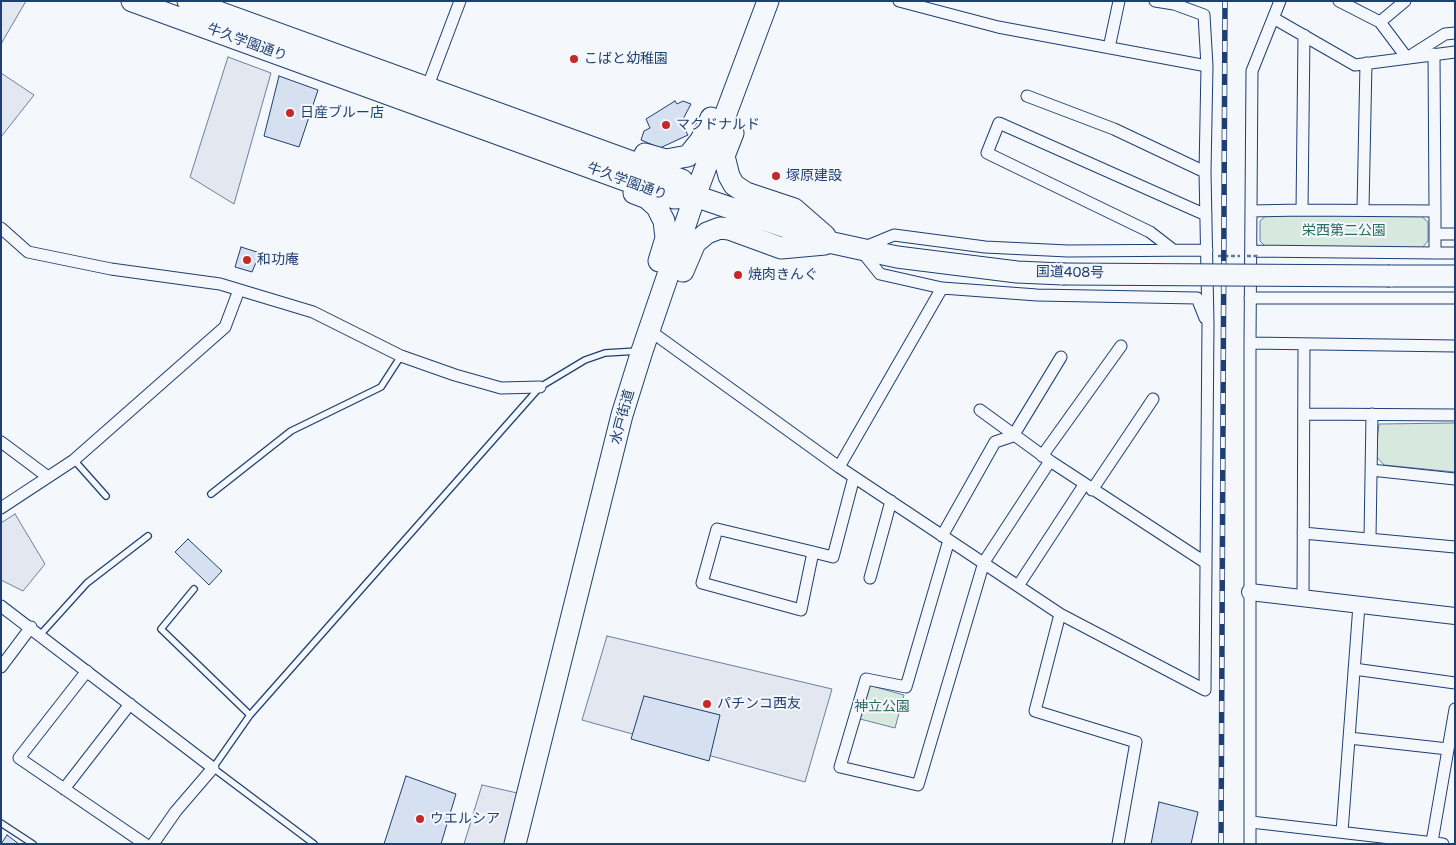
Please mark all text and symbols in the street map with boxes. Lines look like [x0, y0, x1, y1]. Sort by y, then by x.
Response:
street label: 牛久学園通り [205, 21, 289, 65]
place label: こばと幼稚園 [584, 51, 668, 67]
marker: こばと幼稚園 [568, 53, 580, 65]
place label: 日産ブルー店 [300, 105, 384, 121]
marker: 日産ブルー店 [284, 107, 296, 119]
place label: マクドナルド [676, 117, 760, 133]
marker: マクドナルド [660, 119, 672, 131]
street label: 牛久学園通り [585, 160, 669, 204]
place label: 塚原建設 [786, 168, 842, 184]
marker: 塚原建設 [770, 170, 782, 182]
park label: 栄西第二公園 [1302, 223, 1386, 239]
place label: 和功庵 [257, 252, 299, 268]
marker: 和功庵 [241, 254, 253, 266]
street label: 国道408号 [1036, 264, 1104, 282]
place label: 焼肉きんぐ [748, 267, 818, 283]
marker: 焼肉きんぐ [732, 269, 744, 281]
street label: 水戸街道 [608, 388, 638, 446]
place label: パチンコ西友 [717, 696, 801, 712]
marker: パチンコ西友 [701, 698, 713, 710]
park label: 神立公園 [854, 699, 910, 715]
place label: ウエルシア [430, 811, 500, 827]
marker: ウエルシア [414, 813, 426, 825]

